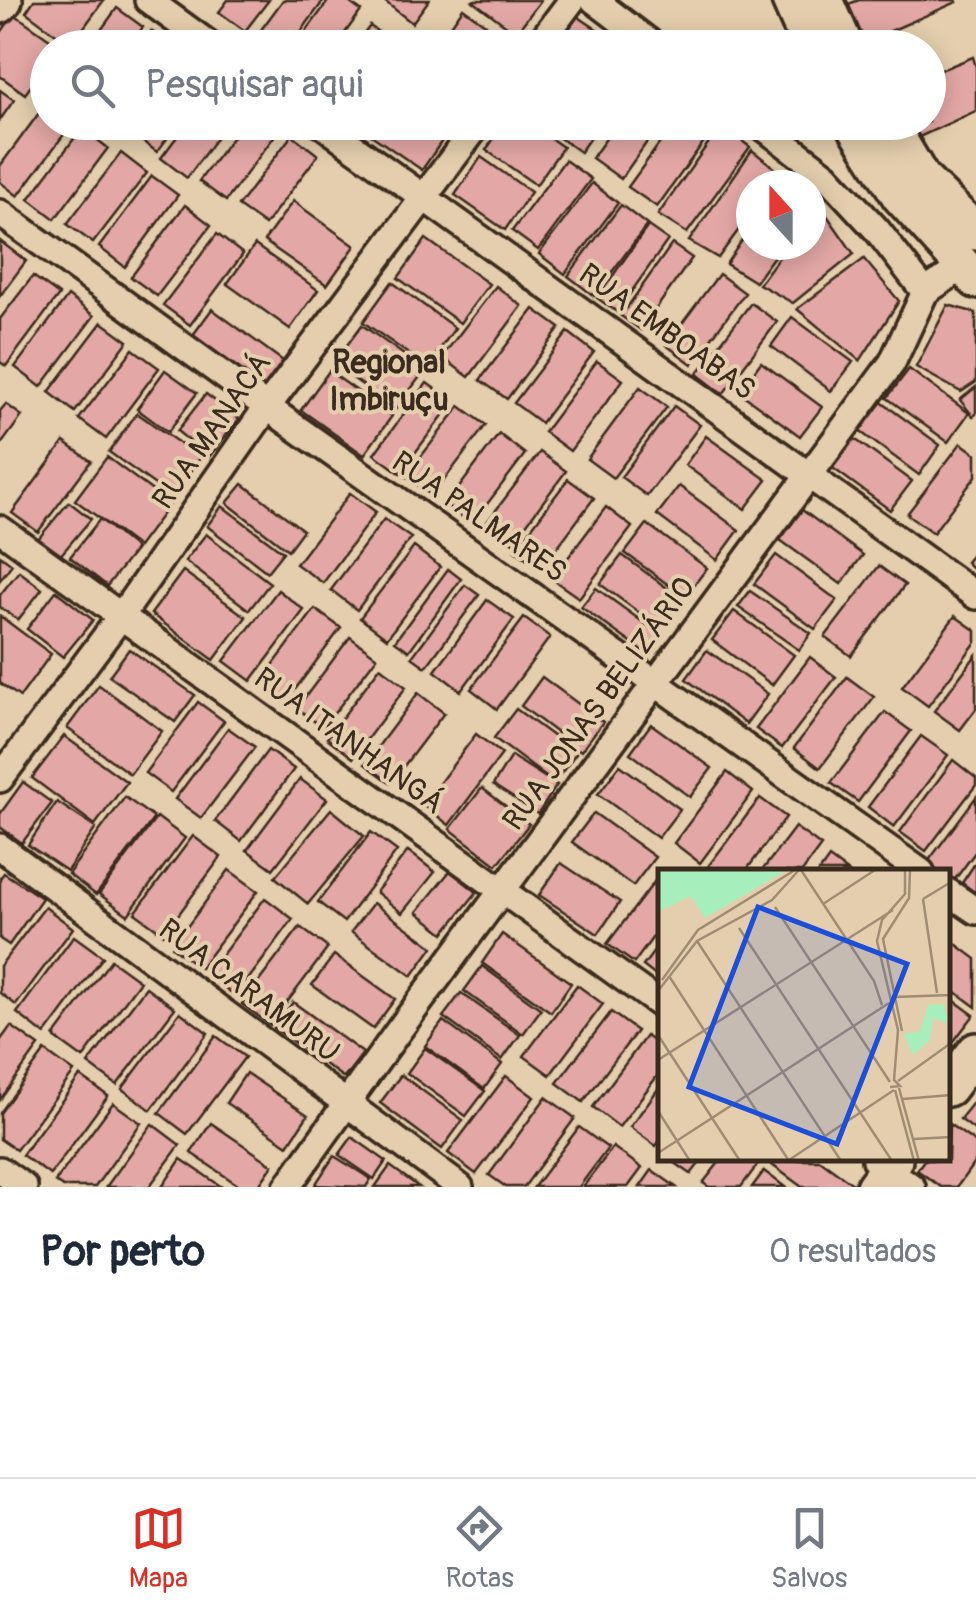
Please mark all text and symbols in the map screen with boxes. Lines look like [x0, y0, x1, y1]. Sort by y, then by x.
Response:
search box [30, 30, 946, 140]
icon: search [65, 58, 120, 113]
text: Pesquisar aqui [145, 61, 363, 109]
north arrow [736, 170, 826, 260]
street label: RUA EMBOABAS [572, 256, 762, 408]
district label: Regional Imbiruçu [329, 343, 449, 420]
street label: RUA MANACÁ [144, 346, 280, 516]
street label: RUA PALMARES [385, 443, 573, 591]
street label: RUA JONAS BELIZÁRIO [495, 570, 703, 838]
street label: RUA ITANHANGÁ [247, 660, 451, 822]
inset map [658, 869, 951, 1162]
street label: RUA CARAMURU [151, 911, 347, 1071]
text: Por perto [40, 1226, 205, 1278]
text: 0 resultados [769, 1232, 936, 1272]
tab: Mapa [129, 1501, 188, 1596]
tab: Rotas [446, 1501, 514, 1596]
tab: Salvos [771, 1501, 847, 1596]

